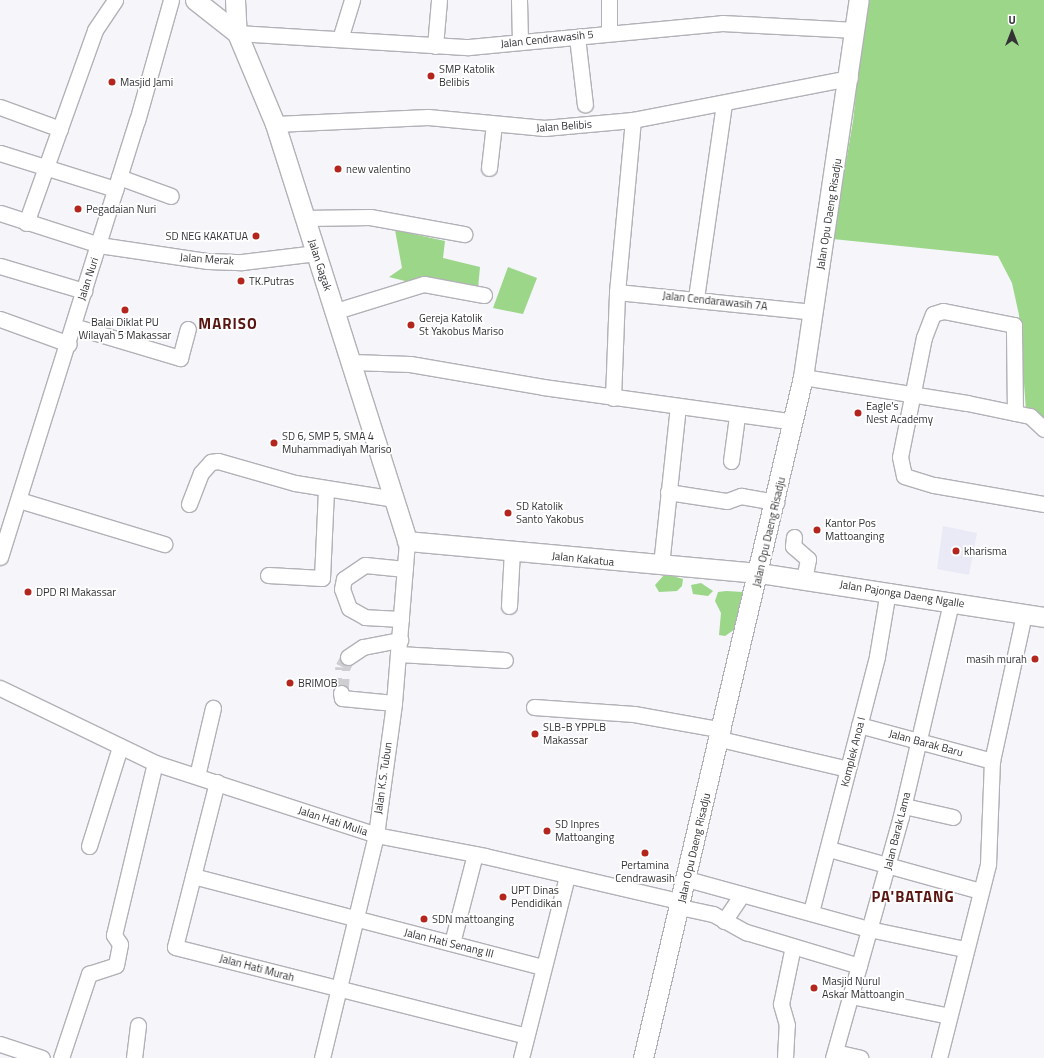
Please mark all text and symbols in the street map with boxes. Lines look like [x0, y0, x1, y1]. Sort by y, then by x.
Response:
north arrow [992, 12, 1032, 52]
text: U [1008, 12, 1016, 28]
street label: Jalan Cendrawasih 5 [500, 28, 594, 50]
place label: SMP Katolik Belibis [439, 63, 495, 89]
marker: SMP Katolik Belibis [426, 71, 436, 81]
place label: Masjid Jami [120, 75, 173, 89]
marker: Masjid Jami [107, 77, 117, 87]
street label: Jalan Belibis [536, 117, 592, 135]
street label: Jalan Opu Daeng Risadju [814, 157, 844, 271]
place label: new valentino [346, 162, 411, 176]
marker: new valentino [333, 164, 343, 174]
place label: Pegadaian Nuri [86, 202, 156, 216]
marker: Pegadaian Nuri [73, 204, 83, 214]
place label: SD NEG KAKATUA [165, 229, 248, 243]
marker: SD NEG KAKATUA [251, 231, 261, 241]
street label: Jalan Gagak [305, 237, 335, 293]
street label: Jalan Merak [179, 251, 235, 267]
street label: Jalan Nuri [75, 256, 101, 302]
place label: TK.Putras [249, 274, 294, 288]
marker: TK.Putras [236, 276, 246, 286]
street label: Jalan Cendarawasih 7A [662, 289, 768, 313]
marker: Balai Diklat PU Wilayah 5 Makassar [120, 305, 130, 315]
place label: Gereja Katolik St Yakobus Mariso [419, 312, 504, 338]
district label: MARISO [198, 315, 258, 333]
place label: Balai Diklat PU Wilayah 5 Makassar [79, 316, 171, 342]
marker: Gereja Katolik St Yakobus Mariso [406, 320, 416, 330]
place label: Eagle's Nest Academy [866, 400, 933, 426]
marker: Eagle's Nest Academy [853, 408, 863, 418]
place label: SD 6, SMP 5, SMA 4 Muhammadiyah Mariso [282, 430, 392, 456]
marker: SD 6, SMP 5, SMA 4 Muhammadiyah Mariso [269, 438, 279, 448]
street label: Jalan Opu Daeng Risadju [750, 476, 788, 588]
place label: SD Katolik Santo Yakobus [516, 500, 584, 526]
marker: SD Katolik Santo Yakobus [503, 508, 513, 518]
place label: Kantor Pos Mattoanging [825, 517, 884, 543]
marker: Kantor Pos Mattoanging [812, 525, 822, 535]
place label: kharisma [964, 544, 1007, 558]
marker: kharisma [951, 546, 961, 556]
street label: Jalan Kakatua [551, 549, 615, 569]
street label: Jalan Pajonga Daeng Ngalle [839, 578, 965, 610]
place label: DPD RI Makassar [36, 585, 116, 599]
marker: DPD RI Makassar [23, 587, 33, 597]
place label: masih murah [966, 652, 1027, 666]
marker: masih murah [1030, 654, 1040, 664]
place label: BRIMOB [298, 676, 338, 690]
marker: BRIMOB [285, 678, 295, 688]
street label: Komplek Anoa I [838, 716, 868, 788]
place label: SLB-B YPPLB Makassar [543, 721, 606, 747]
street label: Jalan Barak Baru [887, 727, 965, 759]
marker: SLB-B YPPLB Makassar [530, 729, 540, 739]
street label: Jalan K.S. Tubun [371, 741, 395, 815]
street label: Jalan Barak Lama [881, 791, 913, 871]
street label: Jalan Opu Daeng Risadju [675, 792, 713, 904]
street label: Jalan Hati Mulia [297, 804, 369, 838]
place label: SD Inpres Mattoanging [555, 818, 614, 844]
marker: SD Inpres Mattoanging [542, 826, 552, 836]
marker: Pertamina Cendrawasih [640, 848, 650, 858]
place label: Pertamina Cendrawasih [615, 859, 675, 885]
place label: UPT Dinas Pendidikan [511, 884, 562, 910]
district label: PA'BATANG [871, 888, 955, 906]
marker: UPT Dinas Pendidikan [498, 892, 508, 902]
place label: SDN mattoanging [432, 912, 514, 926]
marker: SDN mattoanging [419, 914, 429, 924]
street label: Jalan Hati Senang III [403, 926, 495, 960]
street label: Jalan Hati Murah [218, 952, 296, 984]
place label: Masjid Nurul Askar Mattoangin [822, 975, 904, 1001]
marker: Masjid Nurul Askar Mattoangin [809, 983, 819, 993]

